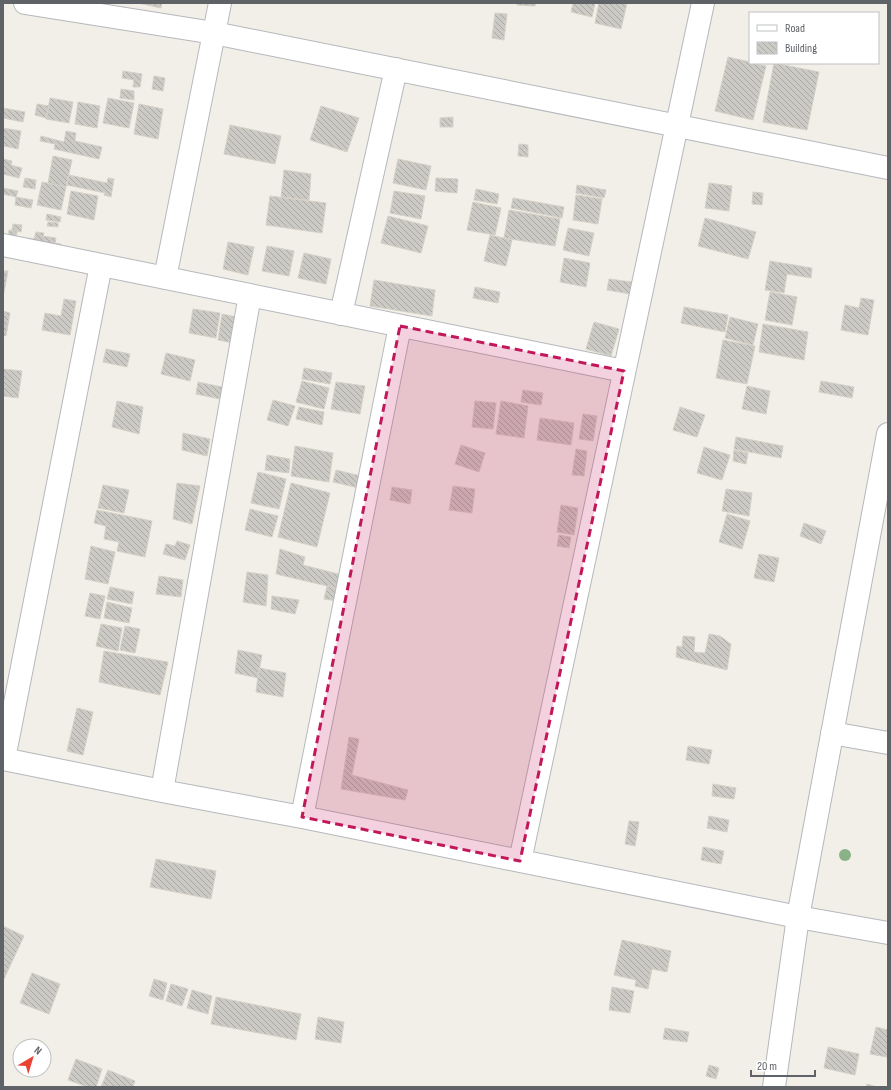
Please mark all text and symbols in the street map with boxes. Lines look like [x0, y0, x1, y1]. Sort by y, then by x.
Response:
legend [749, 12, 879, 64]
text: Road [785, 21, 805, 36]
text: Building [785, 41, 817, 56]
north arrow [12, 1038, 52, 1078]
text: N [32, 1044, 44, 1058]
scale bar [751, 1052, 815, 1078]
text: 20 m [757, 1059, 777, 1074]

